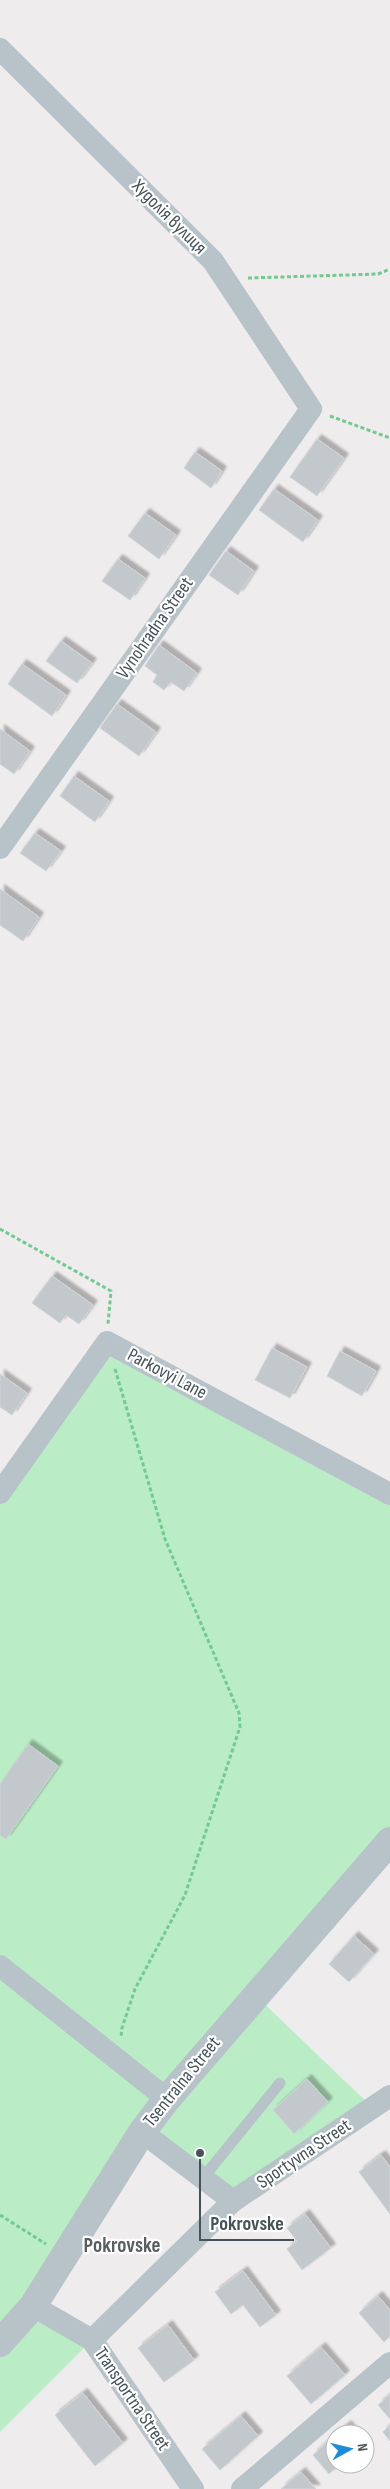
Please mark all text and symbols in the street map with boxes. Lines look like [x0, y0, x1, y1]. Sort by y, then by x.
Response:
street label: Худолія вулиця [126, 174, 211, 259]
street label: Vynohradna Street [111, 573, 199, 683]
street label: Parkovyi Lane [123, 1344, 211, 1404]
street label: Tsentralna Street [139, 2032, 226, 2132]
street label: Sportyvna Street [253, 2114, 356, 2194]
callout: Pokrovske [200, 2205, 294, 2240]
text: Pokrovske [210, 2212, 284, 2236]
district label: Pokrovske [83, 2233, 161, 2258]
street label: Transportna Street [89, 2343, 175, 2455]
north arrow [325, 2424, 375, 2474]
text: N [353, 2442, 371, 2452]

